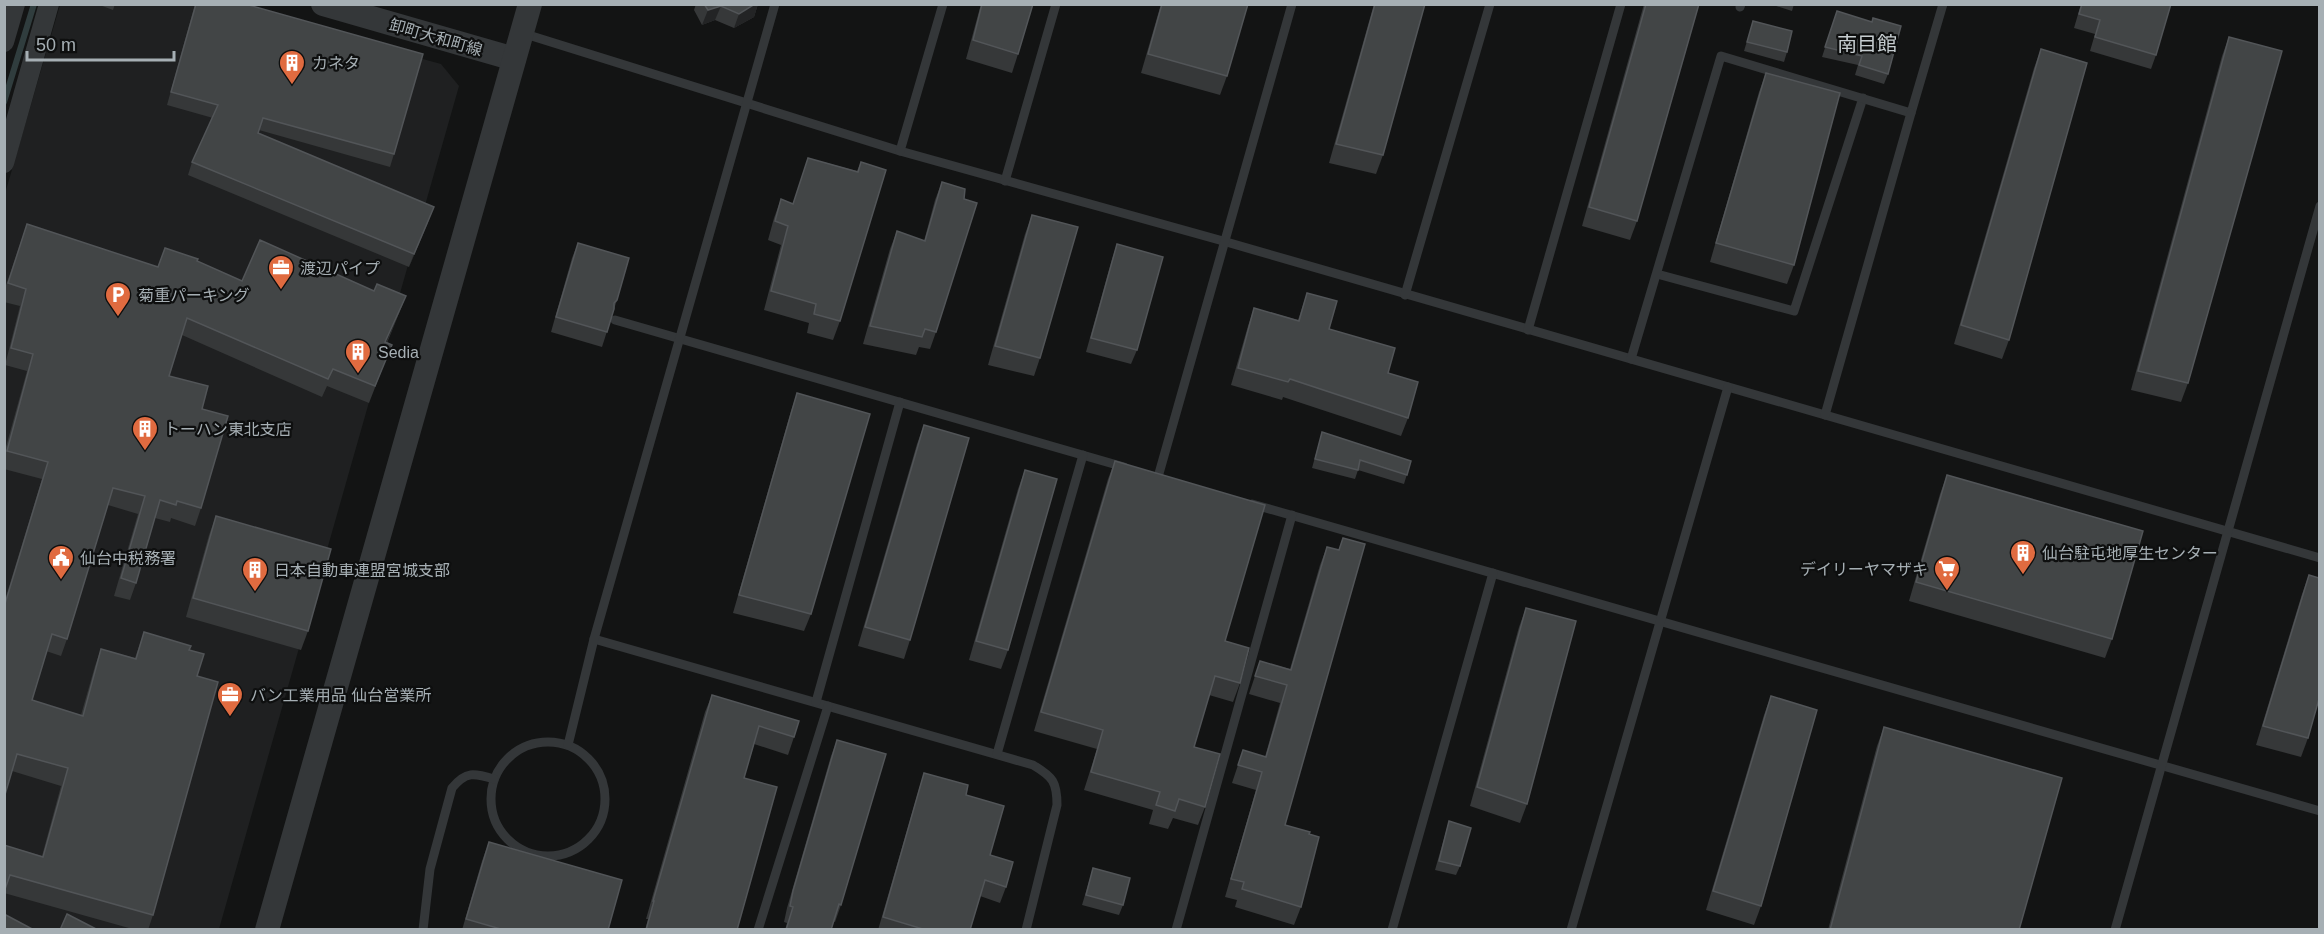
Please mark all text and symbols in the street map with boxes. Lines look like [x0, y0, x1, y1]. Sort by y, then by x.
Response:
street label: 卸町大和町線 [387, 15, 485, 59]
scale bar [27, 24, 174, 62]
district label: 南目館 [1837, 33, 1897, 55]
text: 50 m [36, 35, 76, 55]
building icon: カネタ [277, 48, 307, 86]
place label: カネタ [312, 55, 360, 72]
office icon: 渡辺パイプ [266, 253, 296, 291]
place label: 渡辺パイプ [300, 260, 380, 277]
parking icon: 菊重パーキング [103, 280, 133, 318]
place label: 菊重パーキング [138, 287, 250, 304]
building icon: Sedia [343, 337, 373, 375]
place label: Sedia [378, 344, 419, 361]
building icon: トーハン東北支店 [130, 414, 160, 452]
place label: トーハン東北支店 [164, 421, 292, 438]
building icon: 仙台駐屯地厚生センター [2008, 538, 2038, 576]
public building icon: 仙台中税務署 [46, 543, 76, 581]
place label: 仙台駐屯地厚生センター [2042, 545, 2218, 562]
place label: 仙台中税務署 [80, 550, 176, 567]
supermarket icon: デイリーヤマザキ [1932, 554, 1962, 592]
building icon: 日本自動車連盟宮城支部 [240, 555, 270, 593]
place label: デイリーヤマザキ [1800, 561, 1928, 578]
place label: 日本自動車連盟宮城支部 [274, 562, 450, 579]
office icon: バン工業用品 仙台営業所 [215, 680, 245, 718]
place label: バン工業用品 仙台営業所 [250, 687, 431, 704]

